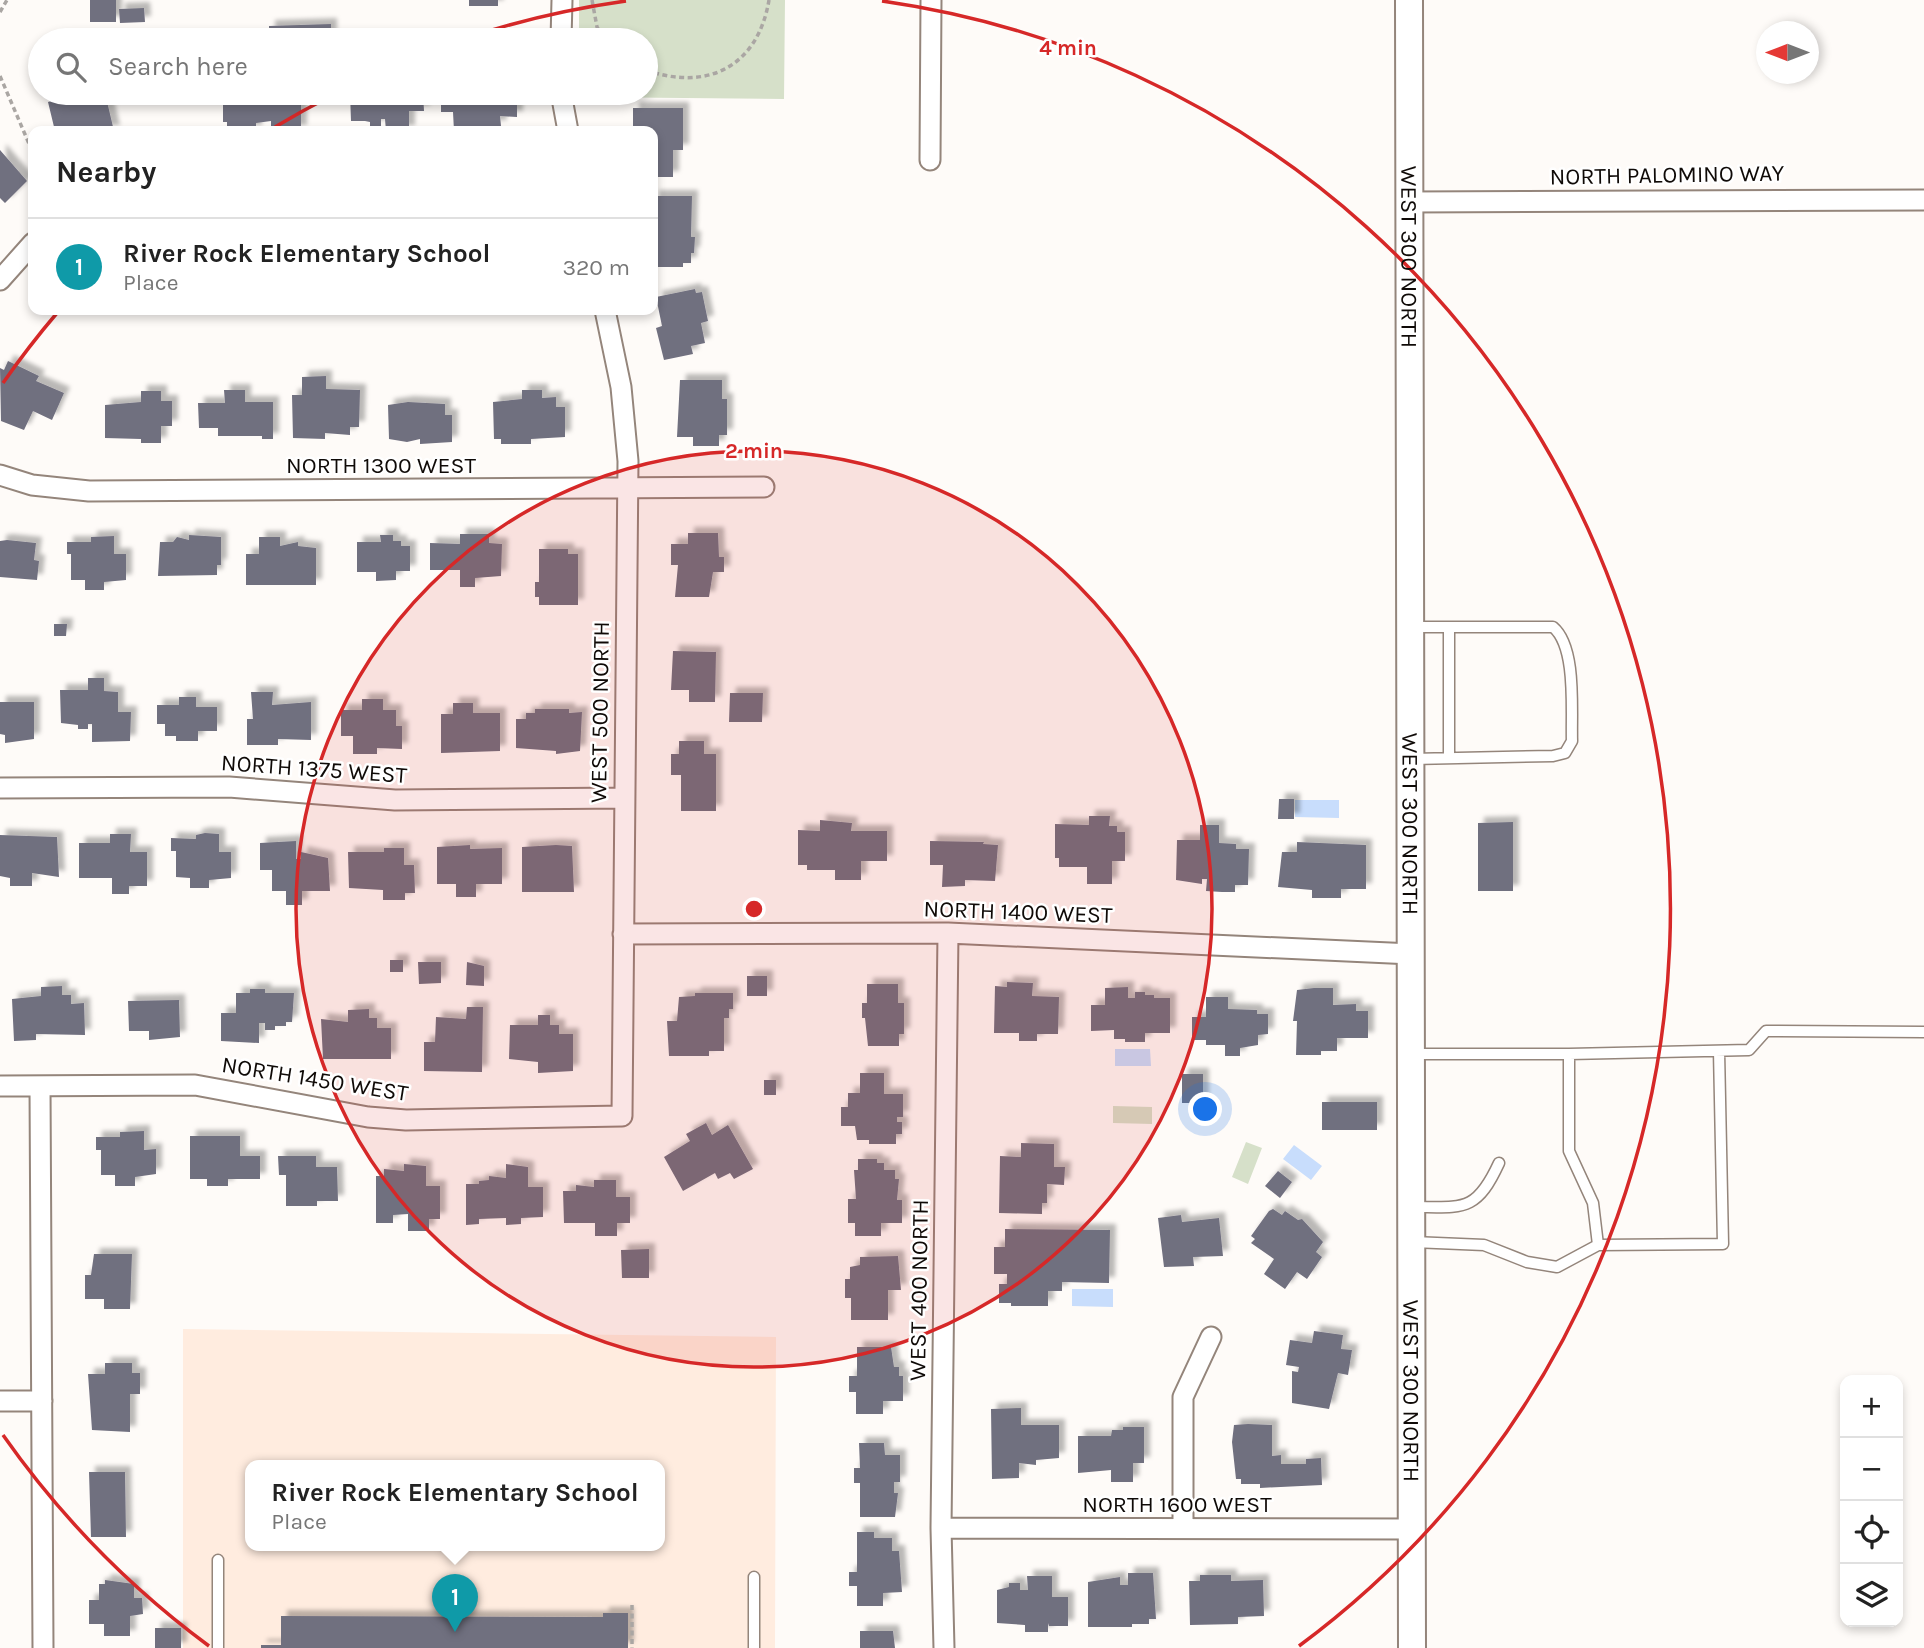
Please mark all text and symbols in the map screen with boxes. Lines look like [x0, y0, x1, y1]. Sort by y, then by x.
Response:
north arrow [1756, 21, 1819, 84]
search box [28, 28, 658, 105]
text: 4 min [1039, 36, 1097, 60]
icon: search [52, 48, 90, 86]
text: Search here [108, 51, 248, 82]
text: Nearby [56, 154, 156, 190]
street label: NORTH PALOMINO WAY [1549, 159, 1785, 191]
street label: WEST 300 NORTH [1396, 166, 1423, 348]
text: River Rock Elementary School [123, 238, 490, 269]
text: 1 [75, 254, 83, 281]
text: 320 m [562, 254, 630, 281]
text: Place [123, 269, 179, 296]
text: 2 min [725, 439, 783, 463]
street label: NORTH 1300 WEST [286, 452, 476, 479]
street label: WEST 500 NORTH [585, 621, 615, 803]
street label: WEST 300 NORTH [1397, 733, 1424, 915]
street label: NORTH 1375 WEST [220, 749, 408, 789]
street label: NORTH 1400 WEST [923, 895, 1113, 929]
centre of rings [742, 897, 766, 921]
street label: NORTH 1450 WEST [220, 1051, 411, 1107]
your location [1188, 1092, 1222, 1126]
street label: WEST 400 NORTH [904, 1199, 934, 1381]
street label: WEST 300 NORTH [1398, 1300, 1425, 1482]
map controls [1840, 1375, 1903, 1627]
button: + [1840, 1375, 1903, 1438]
button: − [1840, 1438, 1903, 1501]
popup [245, 1460, 665, 1551]
text: River Rock Elementary School [271, 1477, 639, 1508]
street label: NORTH 1600 WEST [1082, 1491, 1272, 1518]
button: locate [1840, 1501, 1903, 1564]
text: Place [271, 1508, 327, 1535]
button: layers [1840, 1564, 1903, 1627]
pin: 1 [432, 1574, 478, 1632]

